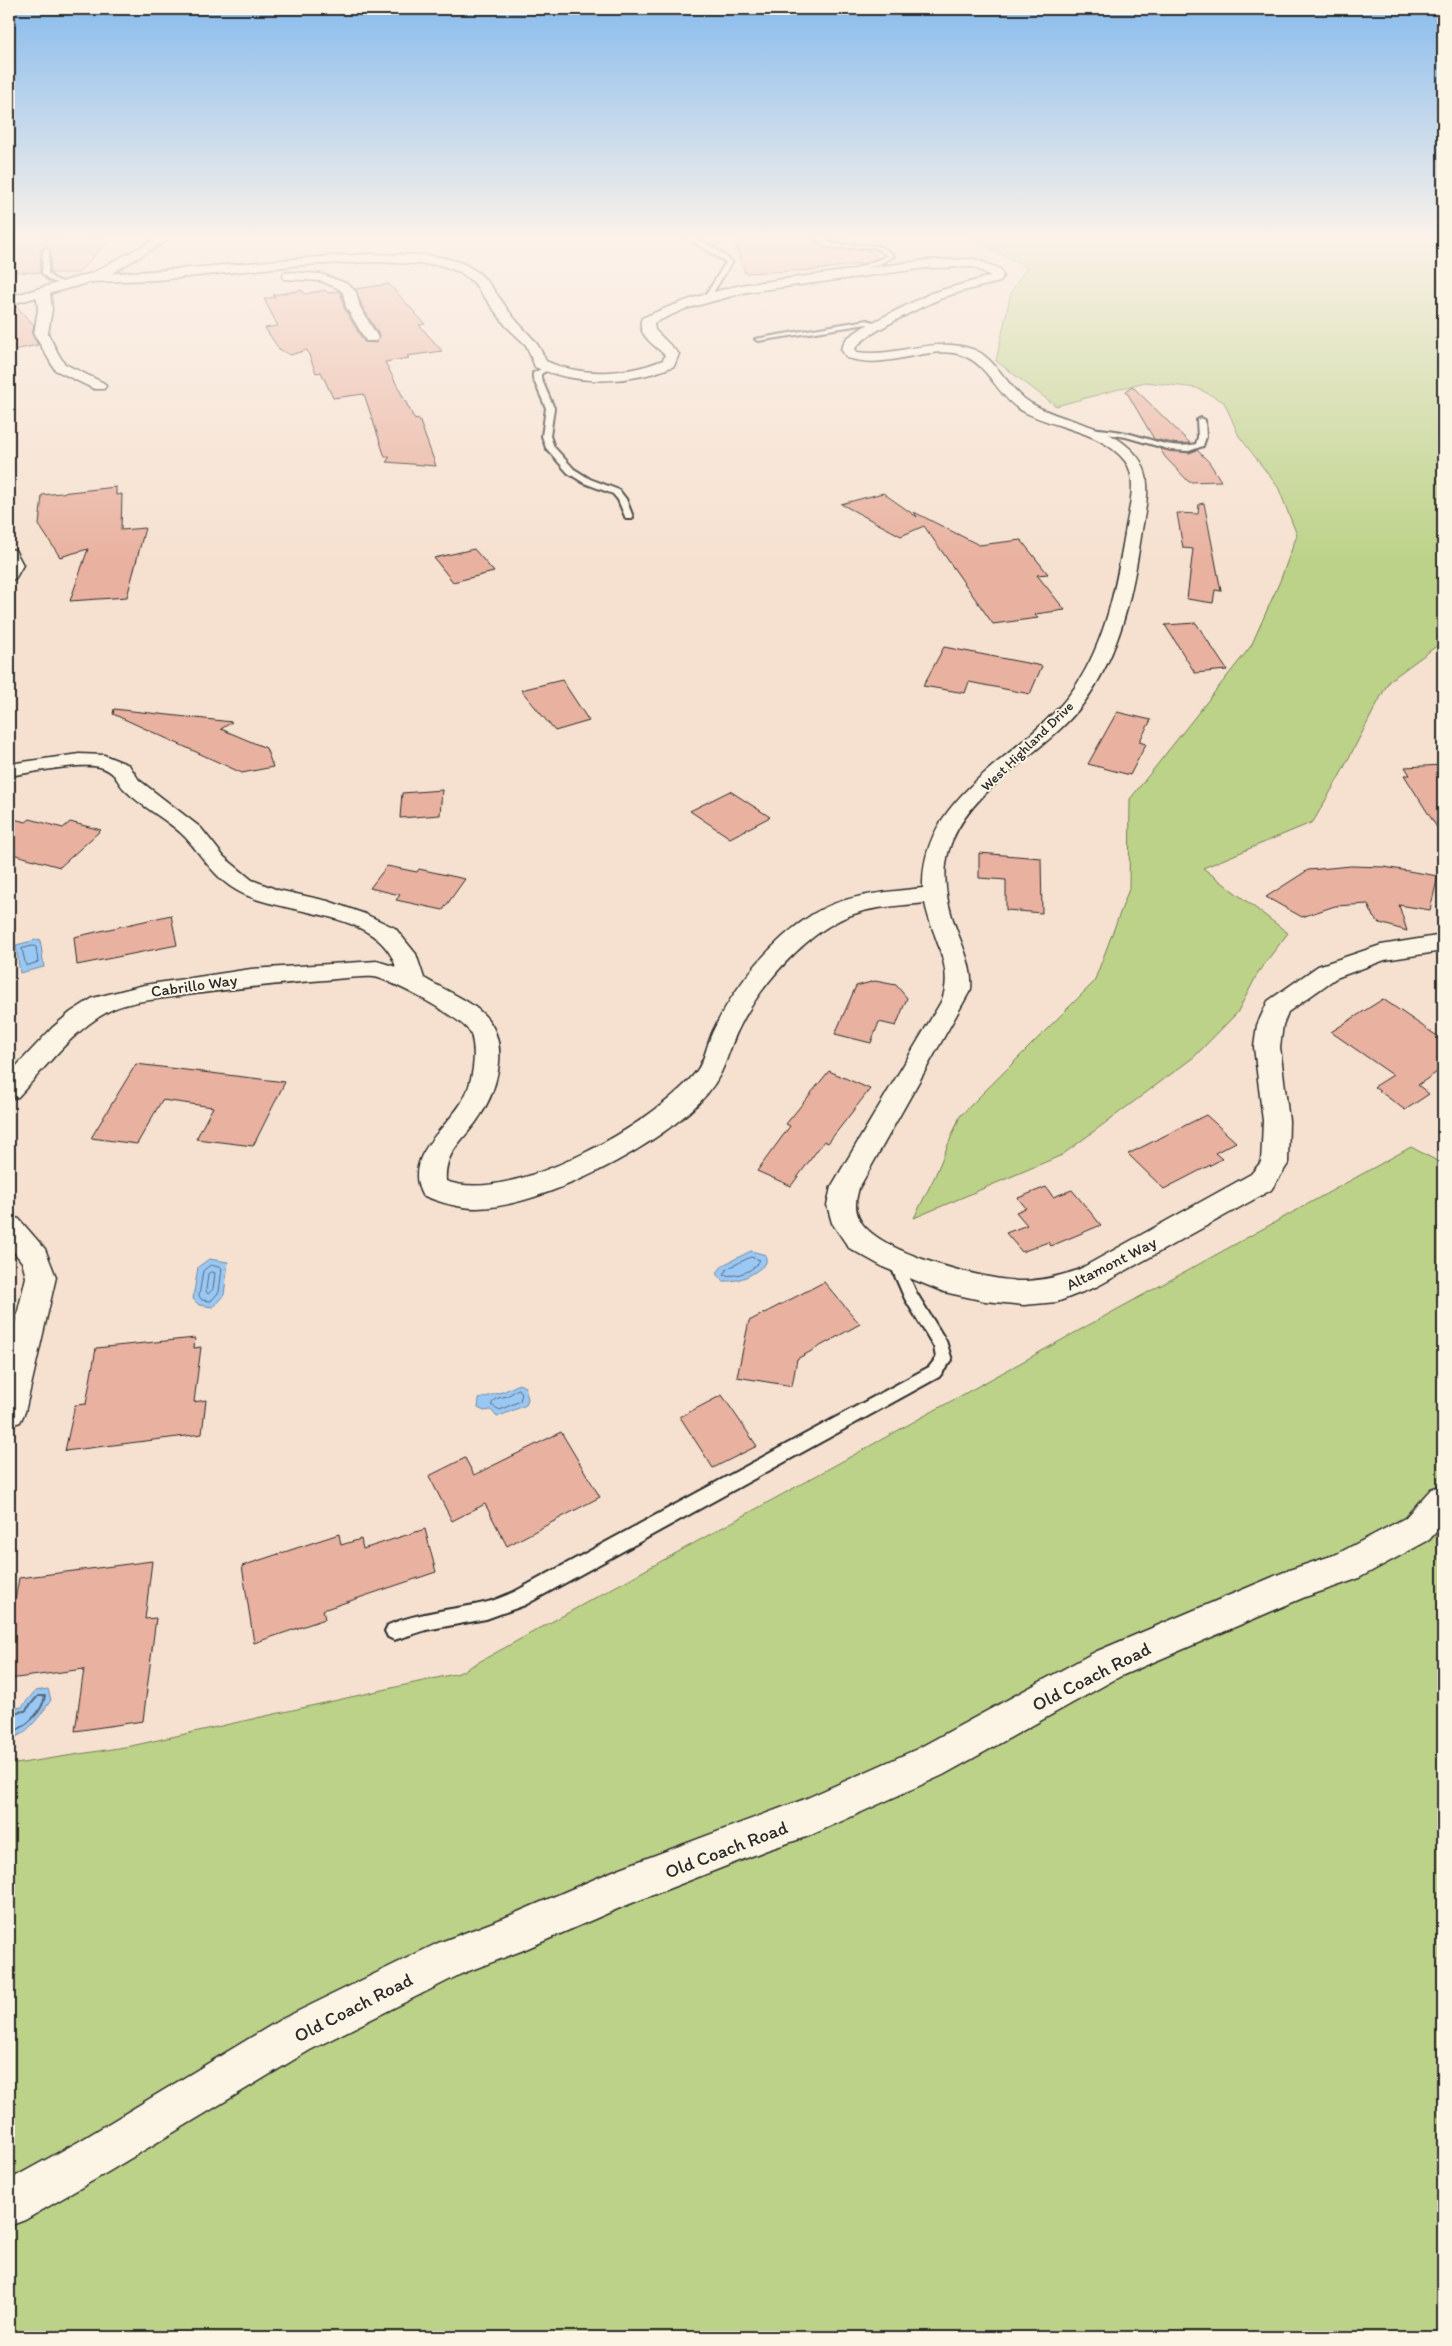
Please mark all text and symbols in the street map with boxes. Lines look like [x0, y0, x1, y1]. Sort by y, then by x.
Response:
street label: West Highland Drive [978, 698, 1077, 795]
street label: Cabrillo Way [150, 970, 239, 1001]
street label: Altamont Way [1063, 1232, 1160, 1294]
street label: Old Coach Road [1028, 1637, 1154, 1716]
street label: Old Coach Road [661, 1815, 791, 1883]
street label: Old Coach Road [290, 1968, 416, 2047]

